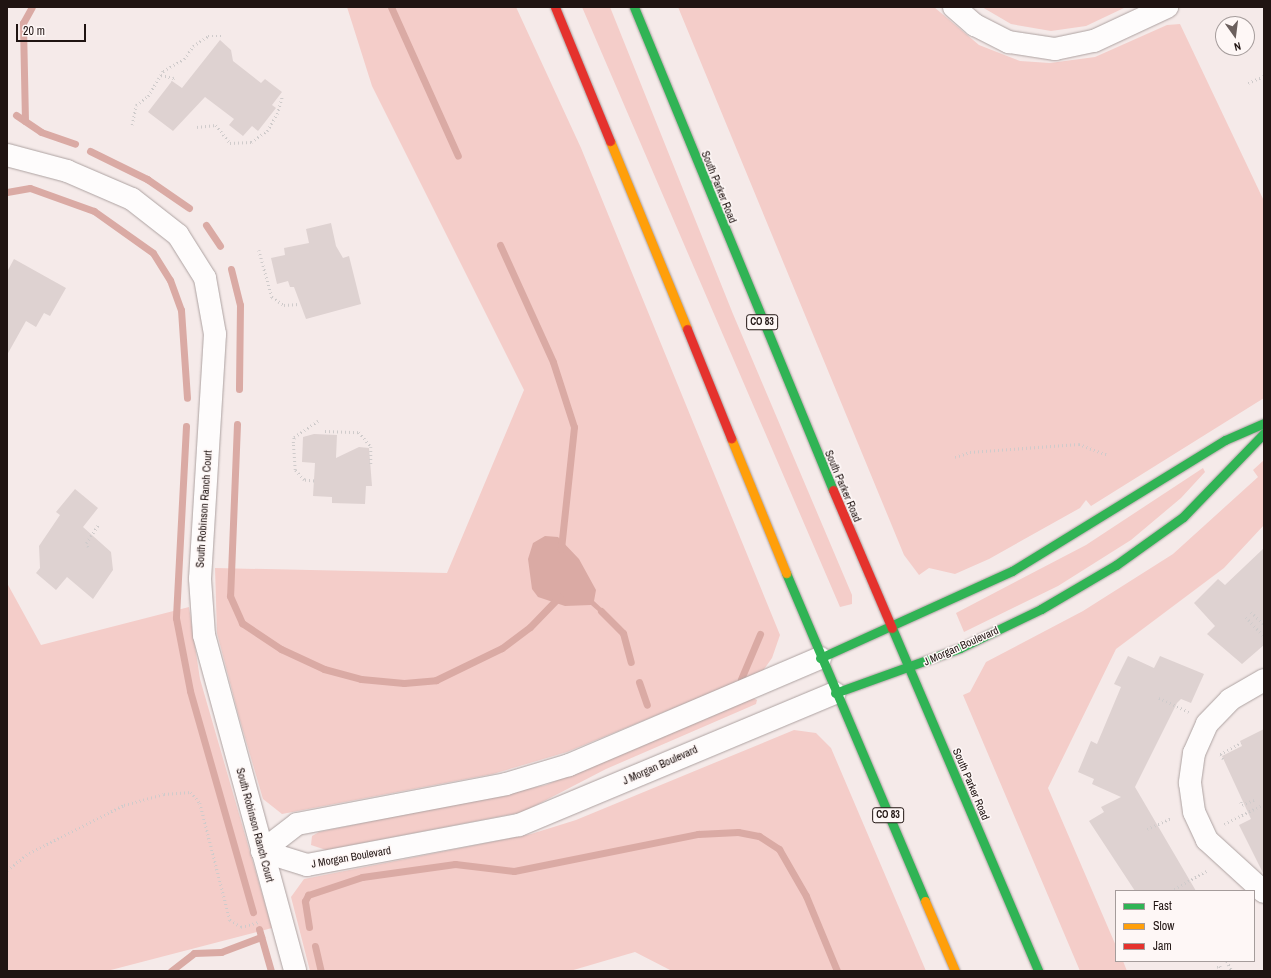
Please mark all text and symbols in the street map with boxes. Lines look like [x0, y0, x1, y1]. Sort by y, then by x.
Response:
scale bar [18, 16, 88, 42]
north arrow [1215, 16, 1255, 56]
text: 20 m [23, 23, 45, 39]
text: N [1233, 39, 1243, 54]
street label: South Parker Road [699, 149, 739, 225]
road number: CO 83 [746, 314, 778, 330]
street label: South Parker Road [822, 448, 864, 524]
street label: South Robinson Ranch Court [193, 450, 215, 568]
street label: J Morgan Boulevard [921, 624, 1001, 668]
street label: J Morgan Boulevard [620, 743, 700, 787]
street label: South Parker Road [950, 746, 992, 822]
street label: South Robinson Ranch Court [233, 766, 277, 884]
road number: CO 83 [872, 807, 904, 823]
street label: J Morgan Boulevard [310, 843, 392, 871]
legend [1115, 890, 1255, 962]
text: Fast [1153, 898, 1172, 914]
text: Slow [1153, 918, 1174, 934]
text: Jam [1153, 938, 1172, 954]

